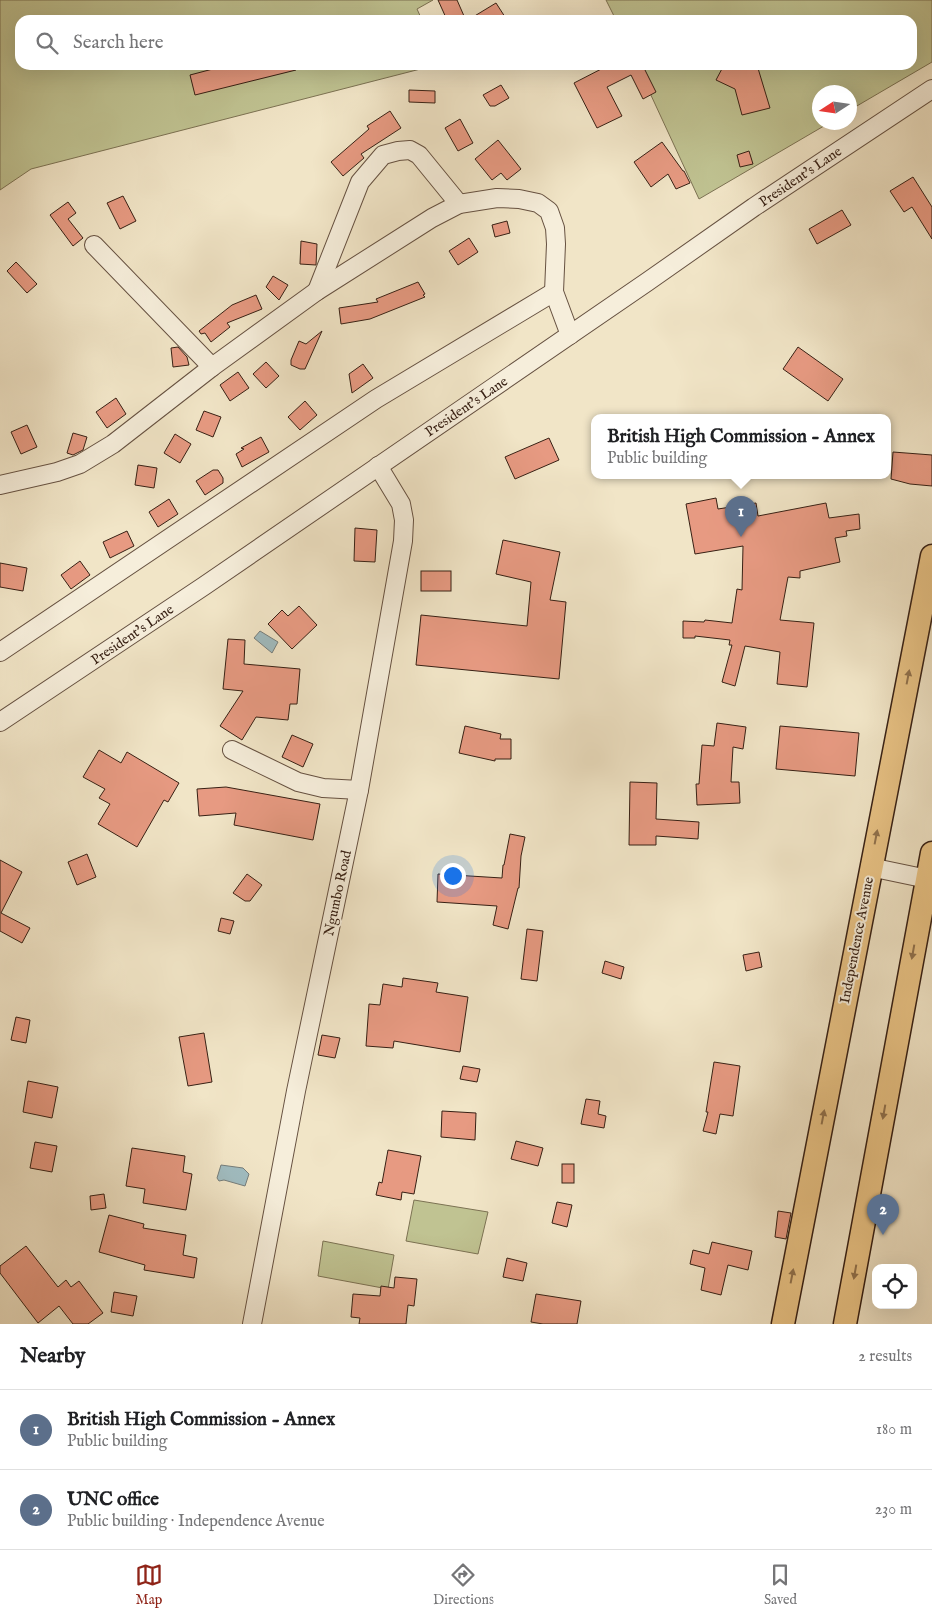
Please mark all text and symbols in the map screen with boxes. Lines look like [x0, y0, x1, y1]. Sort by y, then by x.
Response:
search box [15, 15, 917, 70]
icon: search [33, 29, 61, 57]
text: Search here [73, 31, 164, 55]
north arrow [812, 85, 857, 130]
street label: President's Lane [756, 142, 846, 211]
street label: President's Lane [422, 372, 512, 441]
popup [591, 414, 891, 479]
text: British High Commission - Annex [607, 425, 875, 449]
text: Public building [607, 449, 707, 469]
pin: 1 [725, 496, 757, 537]
street label: President's Lane [88, 600, 178, 669]
one-way arrow [904, 670, 912, 685]
one-way arrow [873, 828, 881, 844]
street label: Ngumbo Road [320, 848, 356, 938]
your location [440, 863, 466, 889]
street label: Independence Avenue [836, 875, 878, 1005]
one-way arrow [909, 944, 917, 960]
one-way arrow [880, 1104, 888, 1119]
one-way arrow [819, 1108, 827, 1124]
pin: 2 [867, 1194, 899, 1235]
one-way arrow [850, 1264, 858, 1280]
map controls [872, 1264, 917, 1309]
button: locate [872, 1264, 917, 1309]
one-way arrow [788, 1268, 796, 1284]
text: Nearby [20, 1343, 85, 1370]
text: 2 results [858, 1347, 912, 1367]
text: British High Commission - Annex [67, 1408, 335, 1432]
text: 1 [33, 1420, 39, 1440]
text: 180 m [876, 1420, 912, 1440]
text: Public building [67, 1432, 167, 1452]
text: UNC office [67, 1488, 159, 1512]
text: 2 [32, 1500, 40, 1520]
text: 230 m [875, 1500, 912, 1520]
text: Public building · Independence Avenue [67, 1512, 325, 1532]
tab: Map [135, 1561, 163, 1609]
tab: Directions [433, 1561, 494, 1609]
tab: Saved [764, 1561, 797, 1609]

